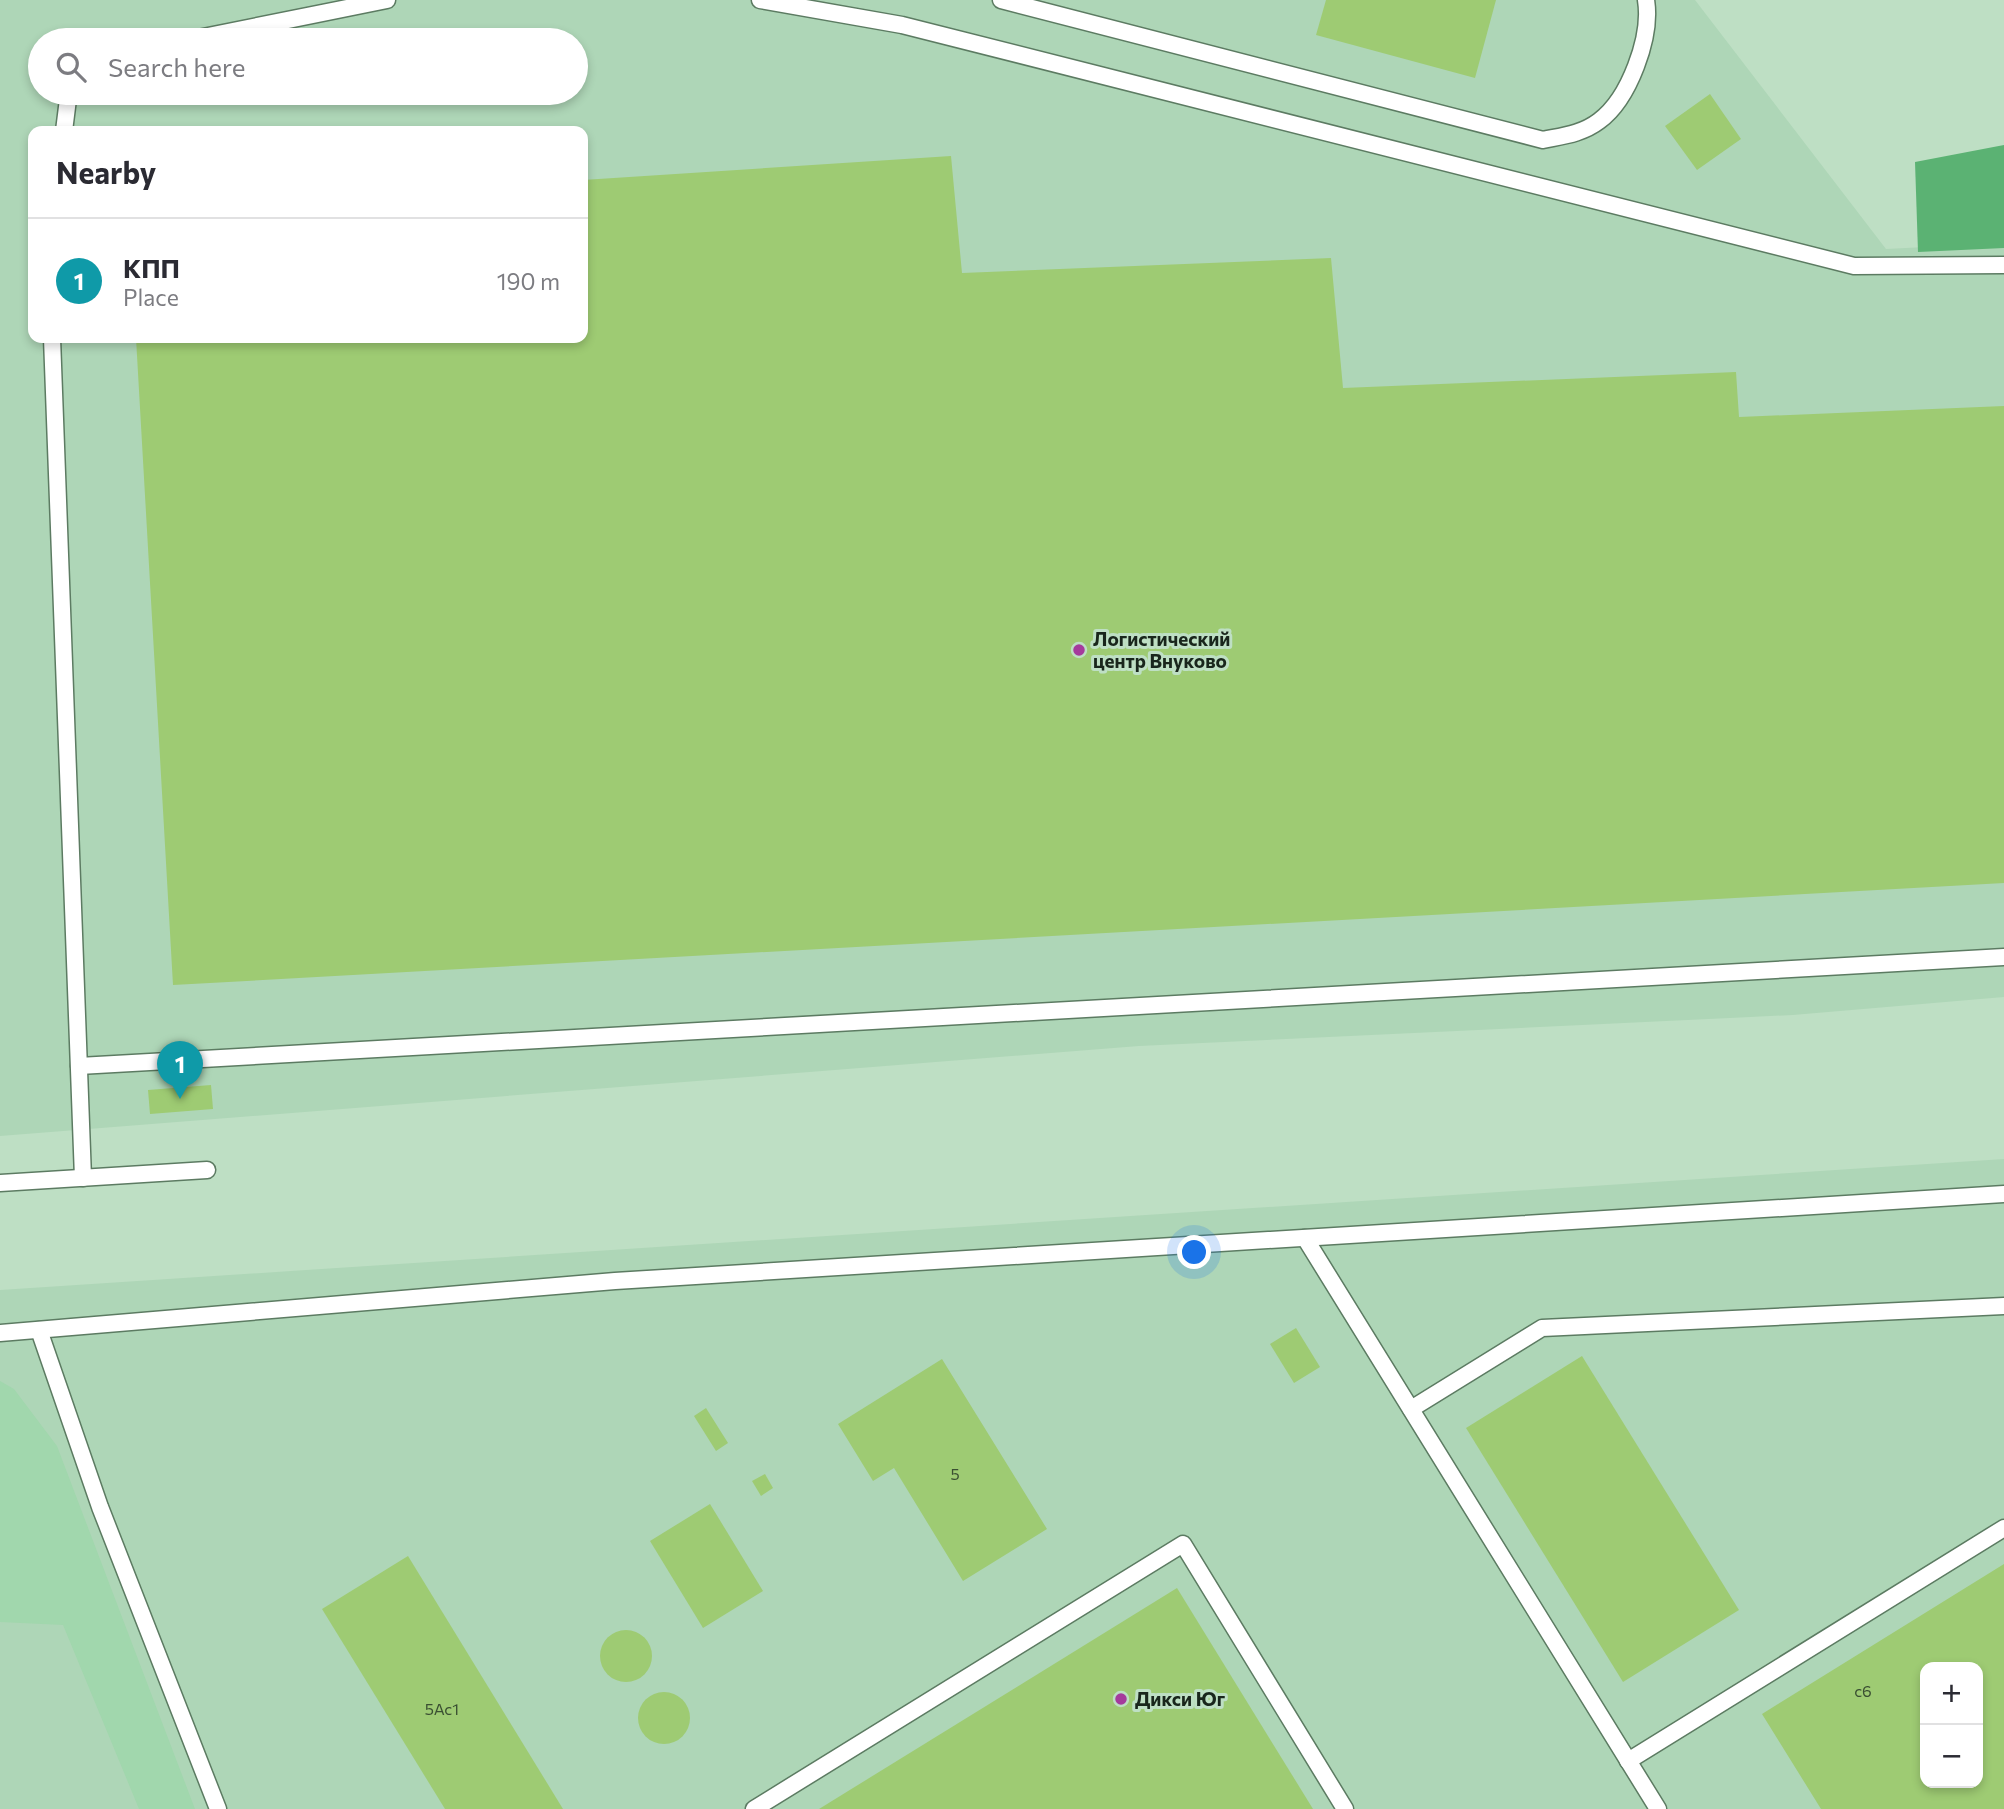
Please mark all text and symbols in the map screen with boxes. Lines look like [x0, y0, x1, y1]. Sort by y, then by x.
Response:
search box [28, 28, 588, 105]
icon: search [52, 48, 90, 86]
text: Search here [108, 51, 246, 82]
text: Nearby [56, 153, 156, 190]
text: КПП [123, 252, 180, 283]
text: 1 [74, 267, 84, 295]
text: 190 m [497, 267, 560, 295]
text: Place [123, 283, 179, 311]
place label: Логистический центр Внуково [1093, 627, 1230, 672]
marker: Логистический центр Внуково [1071, 642, 1087, 658]
pin: 1 [157, 1041, 203, 1099]
your location [1177, 1235, 1211, 1269]
house number: 5 [950, 1464, 960, 1483]
map controls [1920, 1662, 1983, 1788]
button: + [1920, 1662, 1983, 1725]
house number: с6 [1854, 1681, 1872, 1700]
place label: Дикси Юг [1135, 1687, 1226, 1710]
marker: Дикси Юг [1113, 1691, 1129, 1707]
house number: 5Ас1 [425, 1699, 459, 1718]
button: − [1920, 1725, 1983, 1788]

